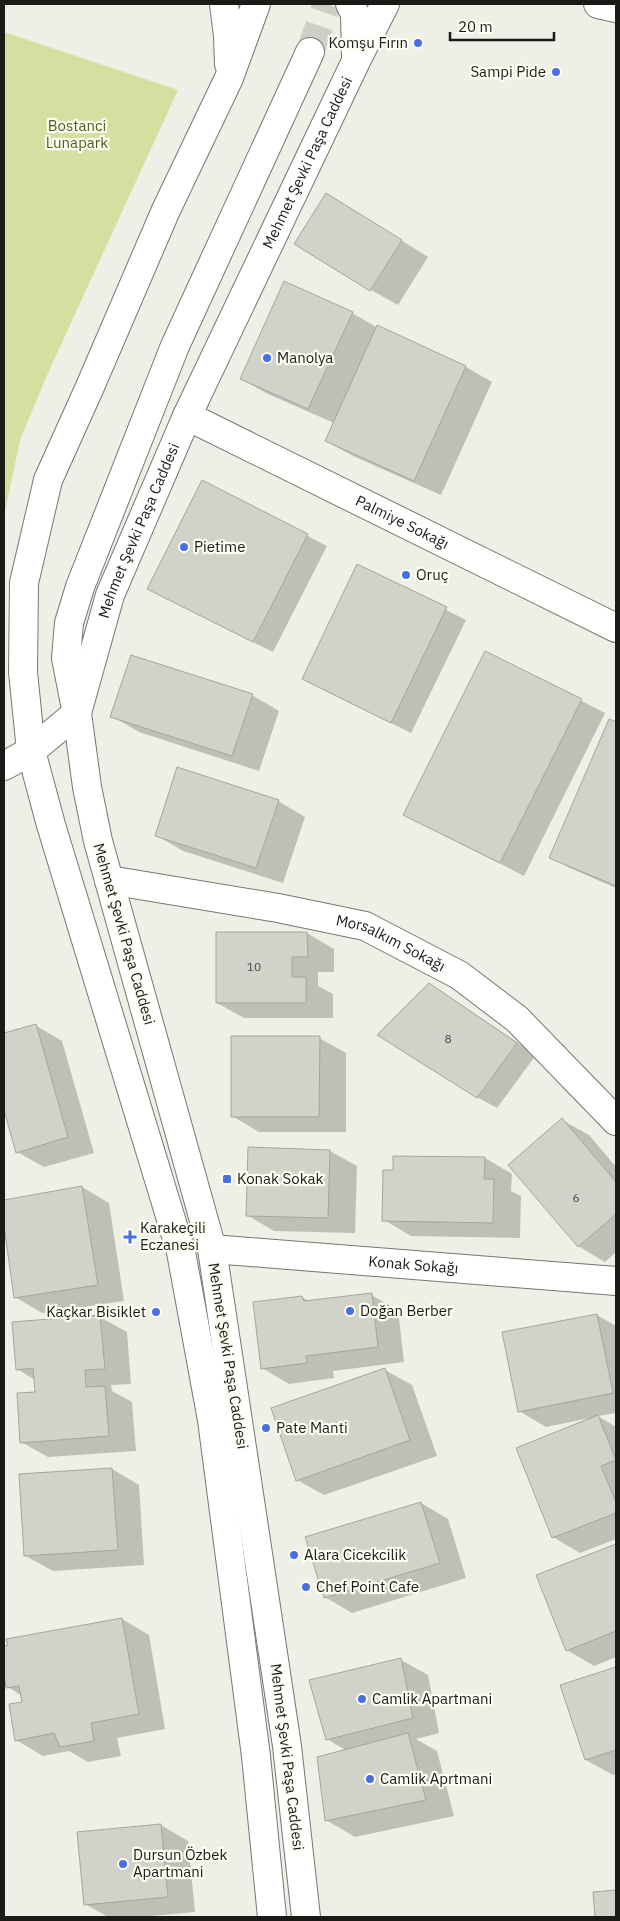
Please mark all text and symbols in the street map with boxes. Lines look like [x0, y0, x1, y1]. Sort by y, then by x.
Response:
scale bar [450, 10, 554, 42]
text: 20 m [458, 17, 493, 36]
place label: Komşu Fırın [328, 33, 408, 52]
marker: Komşu Fırın [412, 37, 424, 49]
place label: Sampi Pide [470, 62, 546, 81]
marker: Sampi Pide [550, 66, 562, 78]
street label: Mehmet Şevki Paşa Caddesi [258, 73, 356, 252]
park label: Bostanci Lunapark [46, 116, 108, 152]
place label: Manolya [277, 348, 333, 367]
marker: Manolya [261, 352, 273, 364]
street label: Mehmet Şevki Paşa Caddesi [94, 440, 183, 620]
street label: Palmiye Sokağı [353, 491, 452, 553]
place label: Pietime [194, 537, 245, 556]
marker: Pietime [178, 541, 190, 553]
place label: Oruç [416, 565, 449, 584]
marker: Oruç [400, 569, 412, 581]
street label: Mehmet Şevki Paşa Caddesi [89, 841, 160, 1027]
street label: Morsalkım Sokağı [334, 910, 449, 975]
house number: 10 [247, 959, 261, 974]
house number: 8 [444, 1031, 452, 1046]
place label: Konak Sokak [237, 1169, 323, 1188]
marker: Konak Sokak [221, 1173, 233, 1185]
house number: 6 [572, 1190, 580, 1205]
place label: Karakeçili Eczanesi [140, 1218, 206, 1254]
marker: Karakeçili Eczanesi [124, 1231, 136, 1243]
street label: Konak Sokağı [368, 1251, 459, 1277]
street label: Mehmet Şevki Paşa Caddesi [204, 1261, 253, 1450]
place label: Doğan Berber [360, 1301, 453, 1320]
place label: Kaçkar Bisiklet [46, 1302, 146, 1321]
marker: Doğan Berber [344, 1305, 356, 1317]
marker: Kaçkar Bisiklet [150, 1306, 162, 1318]
place label: Pate Manti [276, 1418, 348, 1437]
marker: Pate Manti [260, 1422, 272, 1434]
place label: Alara Cicekcilik [304, 1545, 406, 1564]
marker: Alara Cicekcilik [288, 1549, 300, 1561]
place label: Chef Point Cafe [316, 1577, 419, 1596]
marker: Chef Point Cafe [300, 1581, 312, 1593]
street label: Mehmet Şevki Paşa Caddesi [267, 1662, 308, 1852]
place label: Camlik Apartmani [372, 1689, 492, 1708]
marker: Camlik Apartmani [356, 1693, 368, 1705]
place label: Camlik Aprtmani [380, 1769, 492, 1788]
marker: Camlik Aprtmani [364, 1773, 376, 1785]
place label: Dursun Özbek Apartmani [133, 1845, 227, 1881]
marker: Dursun Özbek Apartmani [117, 1858, 129, 1870]

